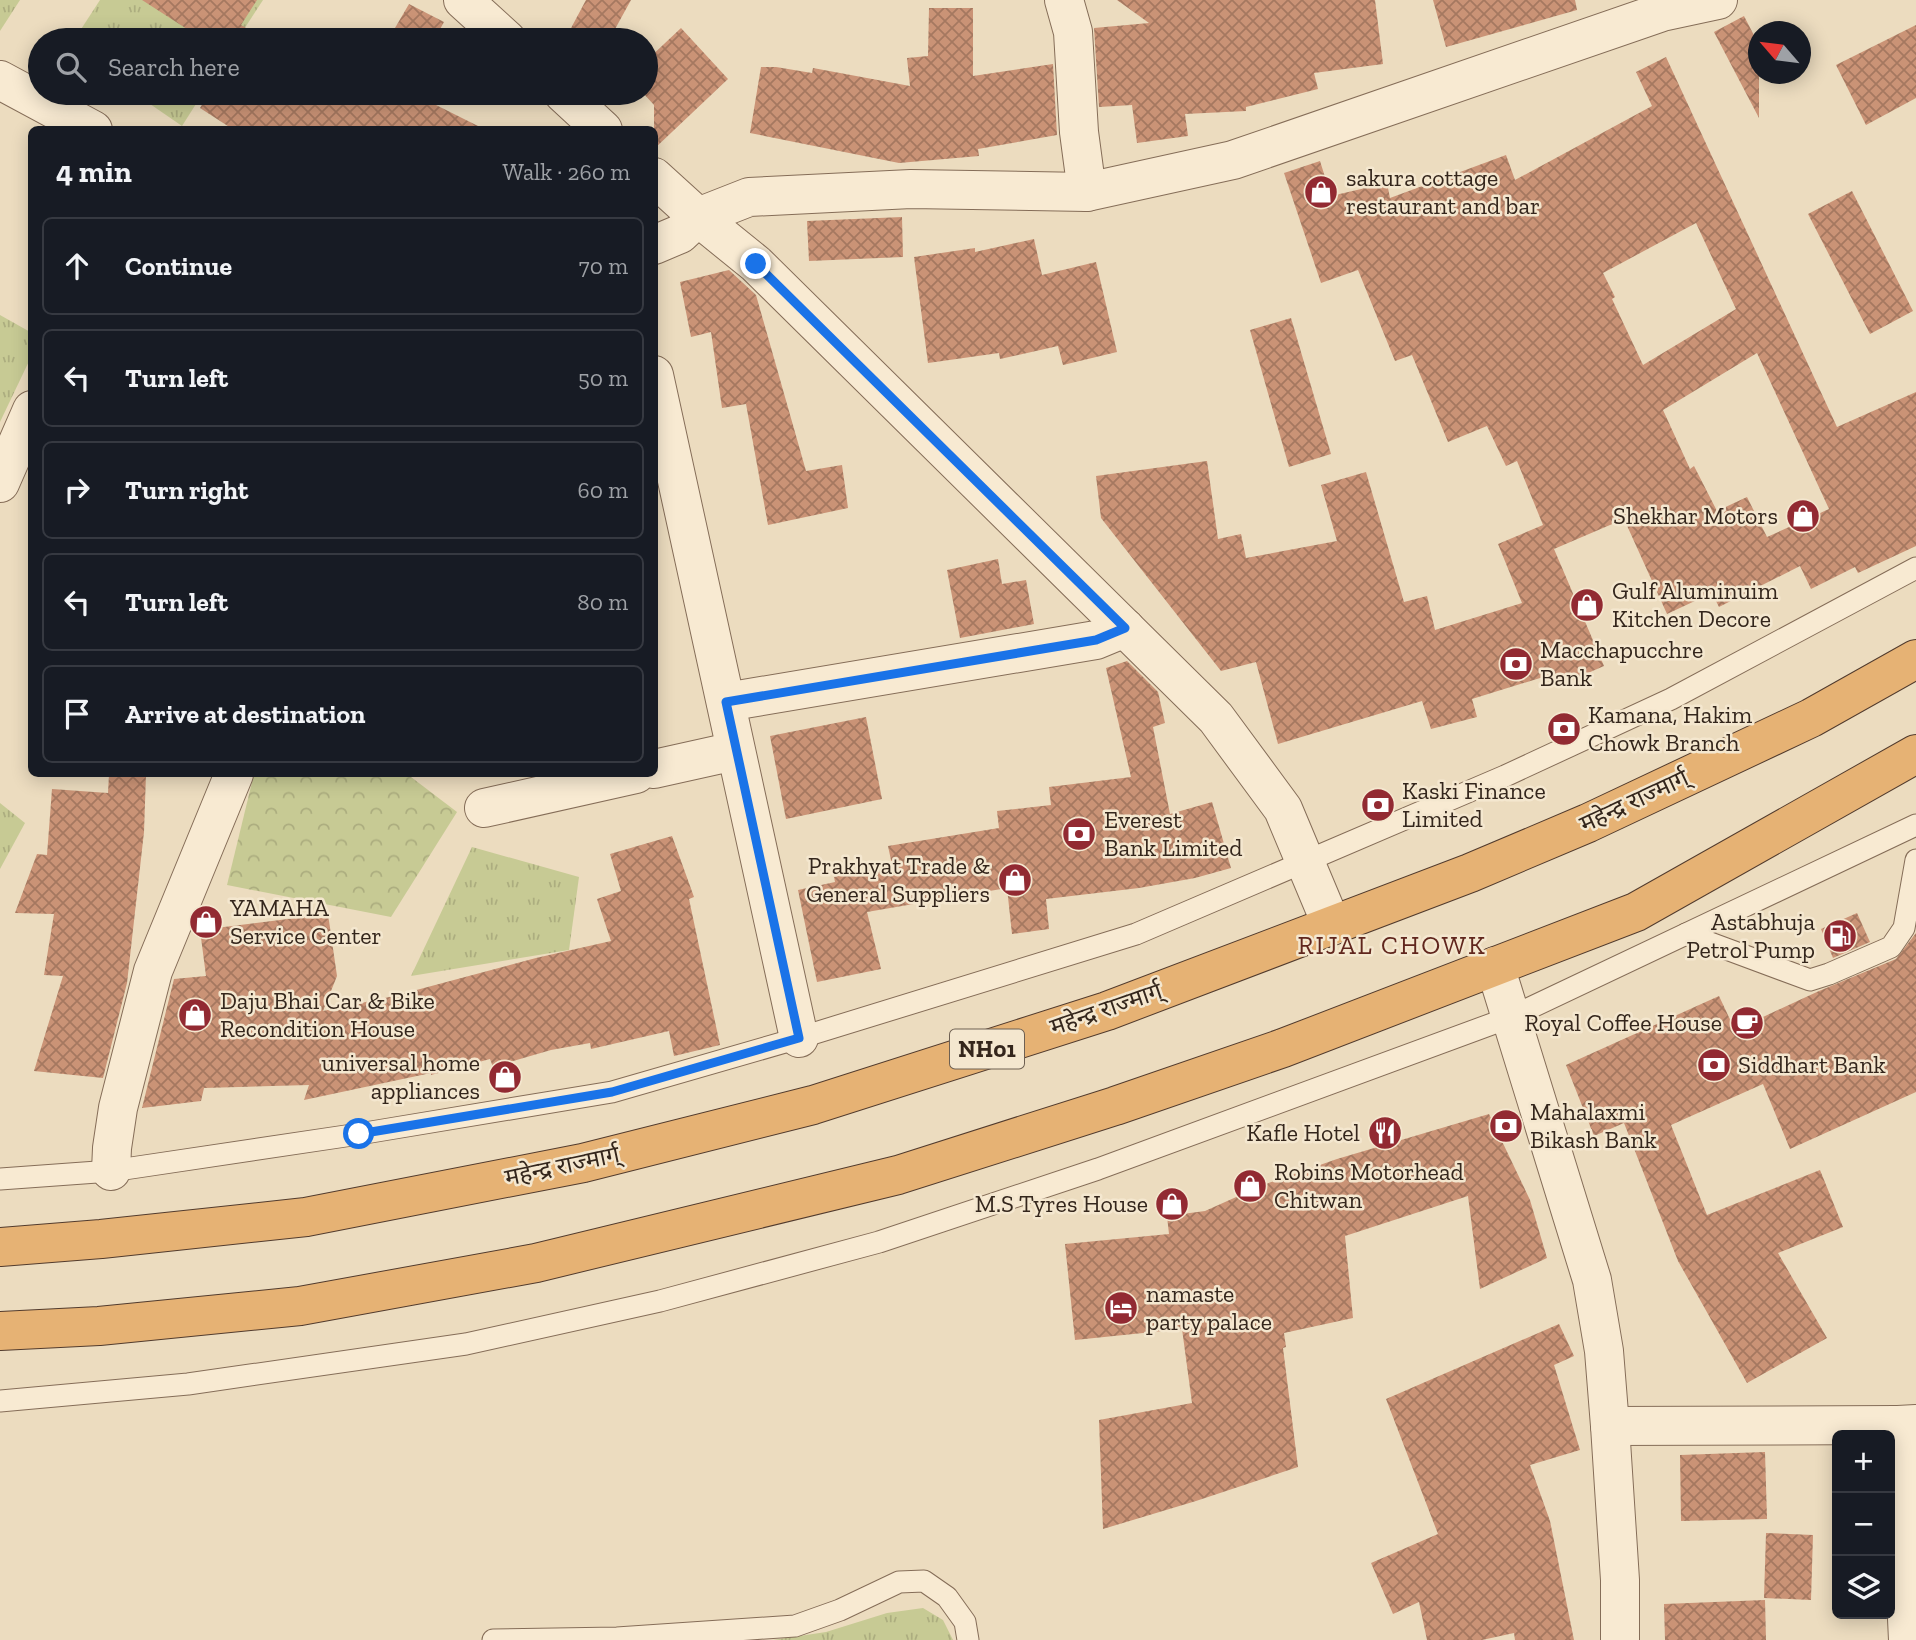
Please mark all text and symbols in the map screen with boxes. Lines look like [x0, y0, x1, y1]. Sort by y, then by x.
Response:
north arrow [1748, 21, 1811, 84]
search box [28, 28, 658, 105]
icon: search [52, 48, 90, 86]
text: Search here [108, 51, 240, 83]
text: 4 min [56, 154, 132, 190]
text: Walk · 260 m [502, 158, 630, 186]
place label: sakura cottage restaurant and bar [1346, 163, 1540, 220]
shop icon: sakura cottage restaurant and bar [1302, 173, 1340, 211]
icon: ahead [58, 247, 96, 285]
route end [740, 248, 771, 279]
text: Continue [125, 250, 232, 282]
text: 70 m [579, 252, 628, 280]
icon: left [58, 359, 96, 397]
text: Turn left [125, 362, 228, 394]
text: 50 m [578, 364, 628, 392]
icon: right [58, 471, 96, 509]
text: Turn right [125, 474, 248, 506]
text: 60 m [577, 476, 628, 504]
shop icon: Shekhar Motors [1784, 497, 1822, 535]
place label: Shekhar Motors [1613, 501, 1778, 530]
place label: Gulf Aluminuim Kitchen Decore [1612, 576, 1779, 633]
icon: left [58, 583, 96, 621]
text: Turn left [125, 586, 228, 618]
shop icon: Gulf Aluminuim Kitchen Decore [1568, 586, 1606, 624]
text: 80 m [577, 588, 628, 616]
place label: Macchapucchre Bank [1540, 635, 1703, 692]
bank icon: Macchapucchre Bank [1497, 645, 1535, 683]
icon: arrive [58, 695, 96, 733]
text: Arrive at destination [125, 698, 365, 730]
place label: Kamana, Hakim Chowk Branch [1588, 700, 1753, 757]
bank icon: Kamana, Hakim Chowk Branch [1545, 710, 1583, 748]
street label: महेन्द्र राज्मार्ग् [1575, 761, 1696, 838]
place label: Kaski Finance Limited [1402, 776, 1546, 833]
bank icon: Kaski Finance Limited [1359, 786, 1397, 824]
place label: Everest Bank Limited [1104, 805, 1242, 862]
bank icon: Everest Bank Limited [1060, 815, 1098, 853]
place label: Prakhyat Trade & General Suppliers [806, 851, 990, 908]
shop icon: Prakhyat Trade & General Suppliers [996, 861, 1034, 899]
place label: YAMAHA Service Center [229, 893, 382, 950]
shop icon: YAMAHA Service Center [187, 903, 225, 941]
place label: Astabhuja Petrol Pump [1686, 907, 1815, 964]
fuel station icon: Astabhuja Petrol Pump [1821, 917, 1859, 955]
district label: RIJAL CHOWK [1297, 929, 1487, 961]
street label: महेन्द्र राज्मार्ग् [1046, 975, 1169, 1041]
place label: Daju Bhai Car & Bike Recondition House [220, 986, 435, 1043]
shop icon: Daju Bhai Car & Bike Recondition House [176, 996, 214, 1034]
cafe icon: Royal Coffee House [1728, 1004, 1766, 1042]
place label: Royal Coffee House [1524, 1008, 1722, 1037]
road number: NH01 [950, 1030, 1024, 1068]
bank icon: Siddhart Bank [1695, 1046, 1733, 1084]
place label: universal home appliances [322, 1048, 480, 1105]
place label: Siddhart Bank [1738, 1050, 1886, 1079]
shop icon: universal home appliances [486, 1058, 524, 1096]
place label: Mahalaxmi Bikash Bank [1530, 1097, 1657, 1154]
bank icon: Mahalaxmi Bikash Bank [1487, 1107, 1525, 1145]
restaurant icon: Kafle Hotel [1366, 1114, 1404, 1152]
route start [343, 1118, 374, 1149]
place label: Kafle Hotel [1246, 1118, 1360, 1147]
street label: महेन्द्र राज्मार्ग् [502, 1138, 626, 1192]
place label: Robins Motorhead Chitwan [1274, 1157, 1464, 1214]
shop icon: Robins Motorhead Chitwan [1231, 1167, 1269, 1205]
shop icon: M.S Tyres House [1153, 1185, 1191, 1223]
place label: M.S Tyres House [975, 1189, 1148, 1218]
place label: namaste party palace [1146, 1279, 1272, 1336]
hotel icon: namaste party palace [1102, 1289, 1140, 1327]
map controls [1832, 1430, 1895, 1619]
button: + [1832, 1430, 1895, 1493]
button: − [1832, 1493, 1895, 1556]
button: layers [1832, 1556, 1895, 1619]

